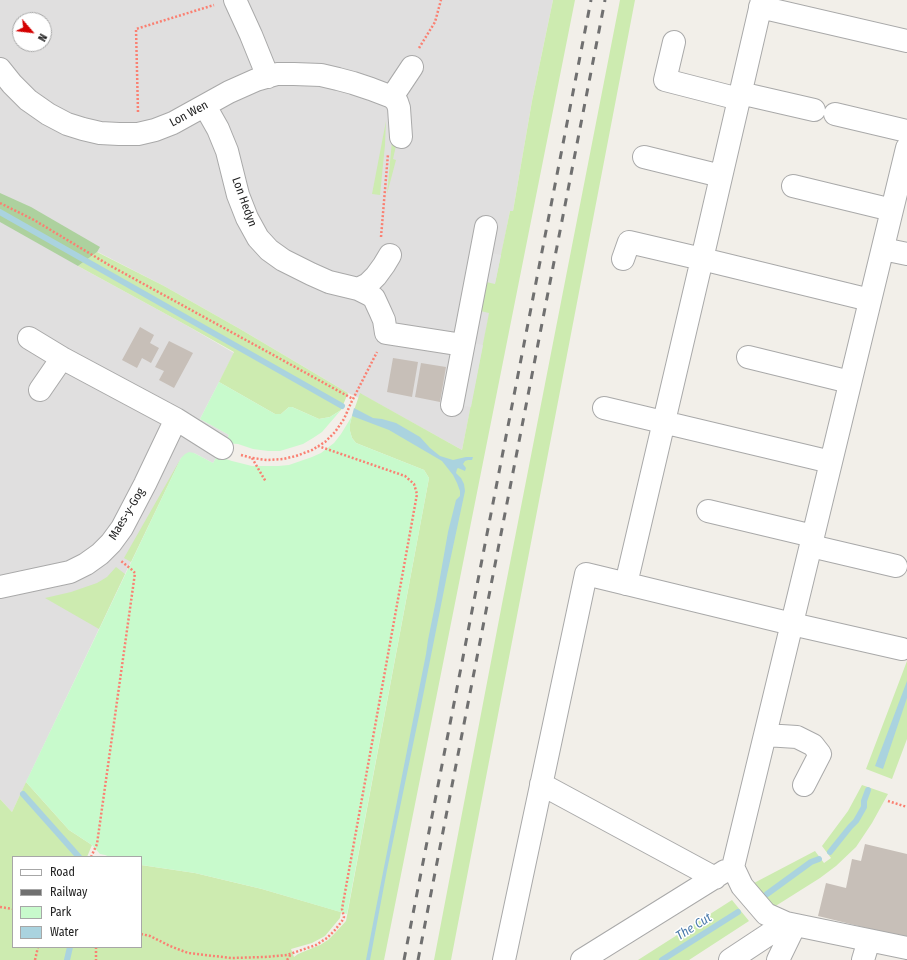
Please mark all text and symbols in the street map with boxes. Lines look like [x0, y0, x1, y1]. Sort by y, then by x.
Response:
north arrow [12, 12, 52, 52]
text: N [35, 31, 49, 43]
street label: Lon Wen [167, 98, 211, 130]
street label: Lon Hedyn [228, 175, 260, 229]
street label: Maes-y-Gog [106, 485, 148, 543]
legend [12, 856, 142, 948]
text: Road [50, 865, 75, 879]
text: Railway [50, 885, 87, 899]
text: Park [50, 905, 71, 919]
water label: The Cut [673, 910, 715, 944]
text: Water [50, 925, 78, 939]

